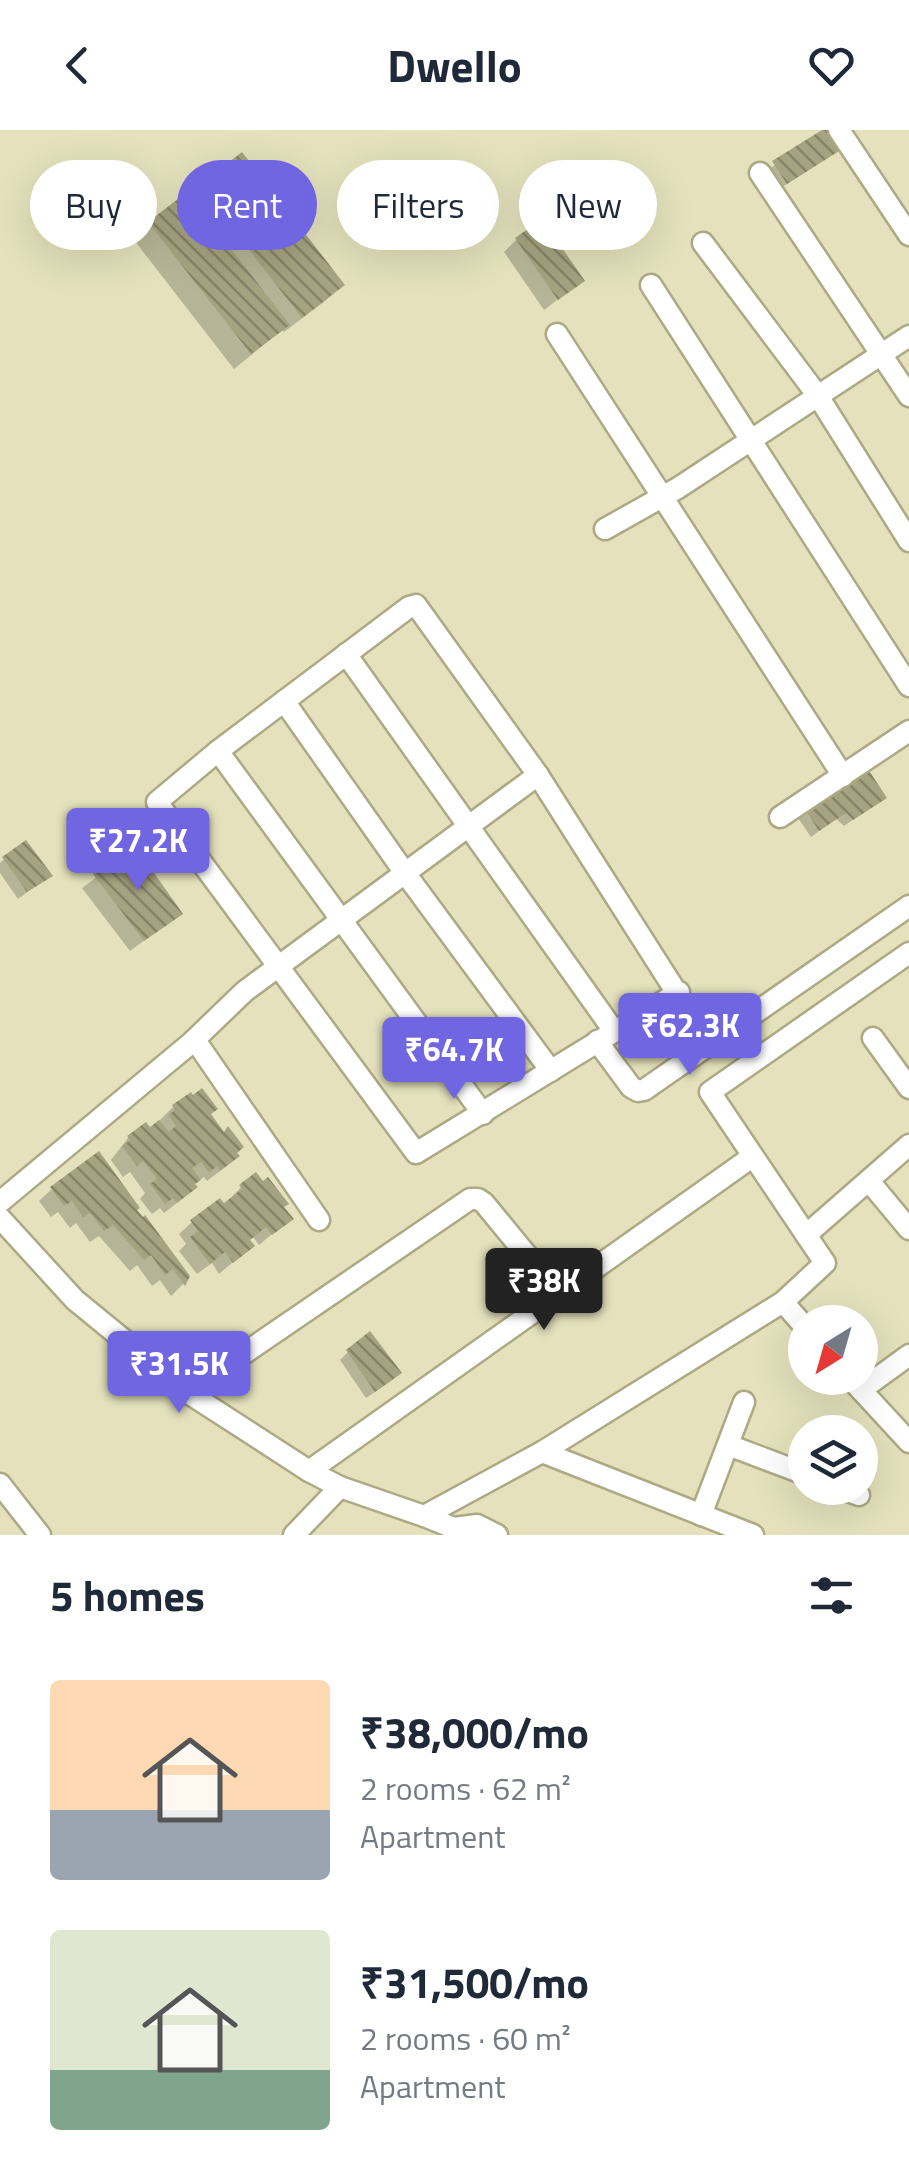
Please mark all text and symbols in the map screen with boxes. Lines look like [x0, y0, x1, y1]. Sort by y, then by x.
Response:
text: Dwello [387, 31, 522, 99]
icon: back [50, 38, 105, 93]
icon: heart [804, 38, 859, 93]
chip: Buy [30, 160, 157, 250]
chip: Rent [177, 160, 317, 250]
chip: Filters [337, 160, 499, 250]
chip: New [519, 160, 657, 250]
pin: ₹27.2K [57, 808, 219, 893]
text: ₹27.2K [88, 816, 188, 864]
pin: ₹62.3K [609, 993, 771, 1078]
text: ₹62.3K [640, 1001, 740, 1049]
pin: ₹64.7K [373, 1017, 535, 1102]
text: ₹64.7K [404, 1025, 504, 1073]
pin: ₹38K [485, 1248, 603, 1333]
text: ₹38K [507, 1256, 581, 1304]
north arrow [788, 1305, 878, 1395]
map controls [788, 1305, 878, 1505]
pin: ₹31.5K [98, 1331, 260, 1416]
text: ₹31.5K [129, 1339, 229, 1387]
button: layers [788, 1415, 878, 1505]
text: 5 homes [50, 1563, 205, 1627]
icon: filters [804, 1568, 859, 1623]
text: ₹38,000/mo [360, 1700, 589, 1764]
icon: home [130, 1720, 250, 1840]
text: 2 rooms · 62 m² [360, 1764, 571, 1812]
text: Apartment [360, 1812, 506, 1860]
text: ₹31,500/mo [360, 1950, 589, 2014]
icon: home [130, 1970, 250, 2090]
text: 2 rooms · 60 m² [360, 2014, 571, 2062]
text: Apartment [360, 2062, 506, 2110]

